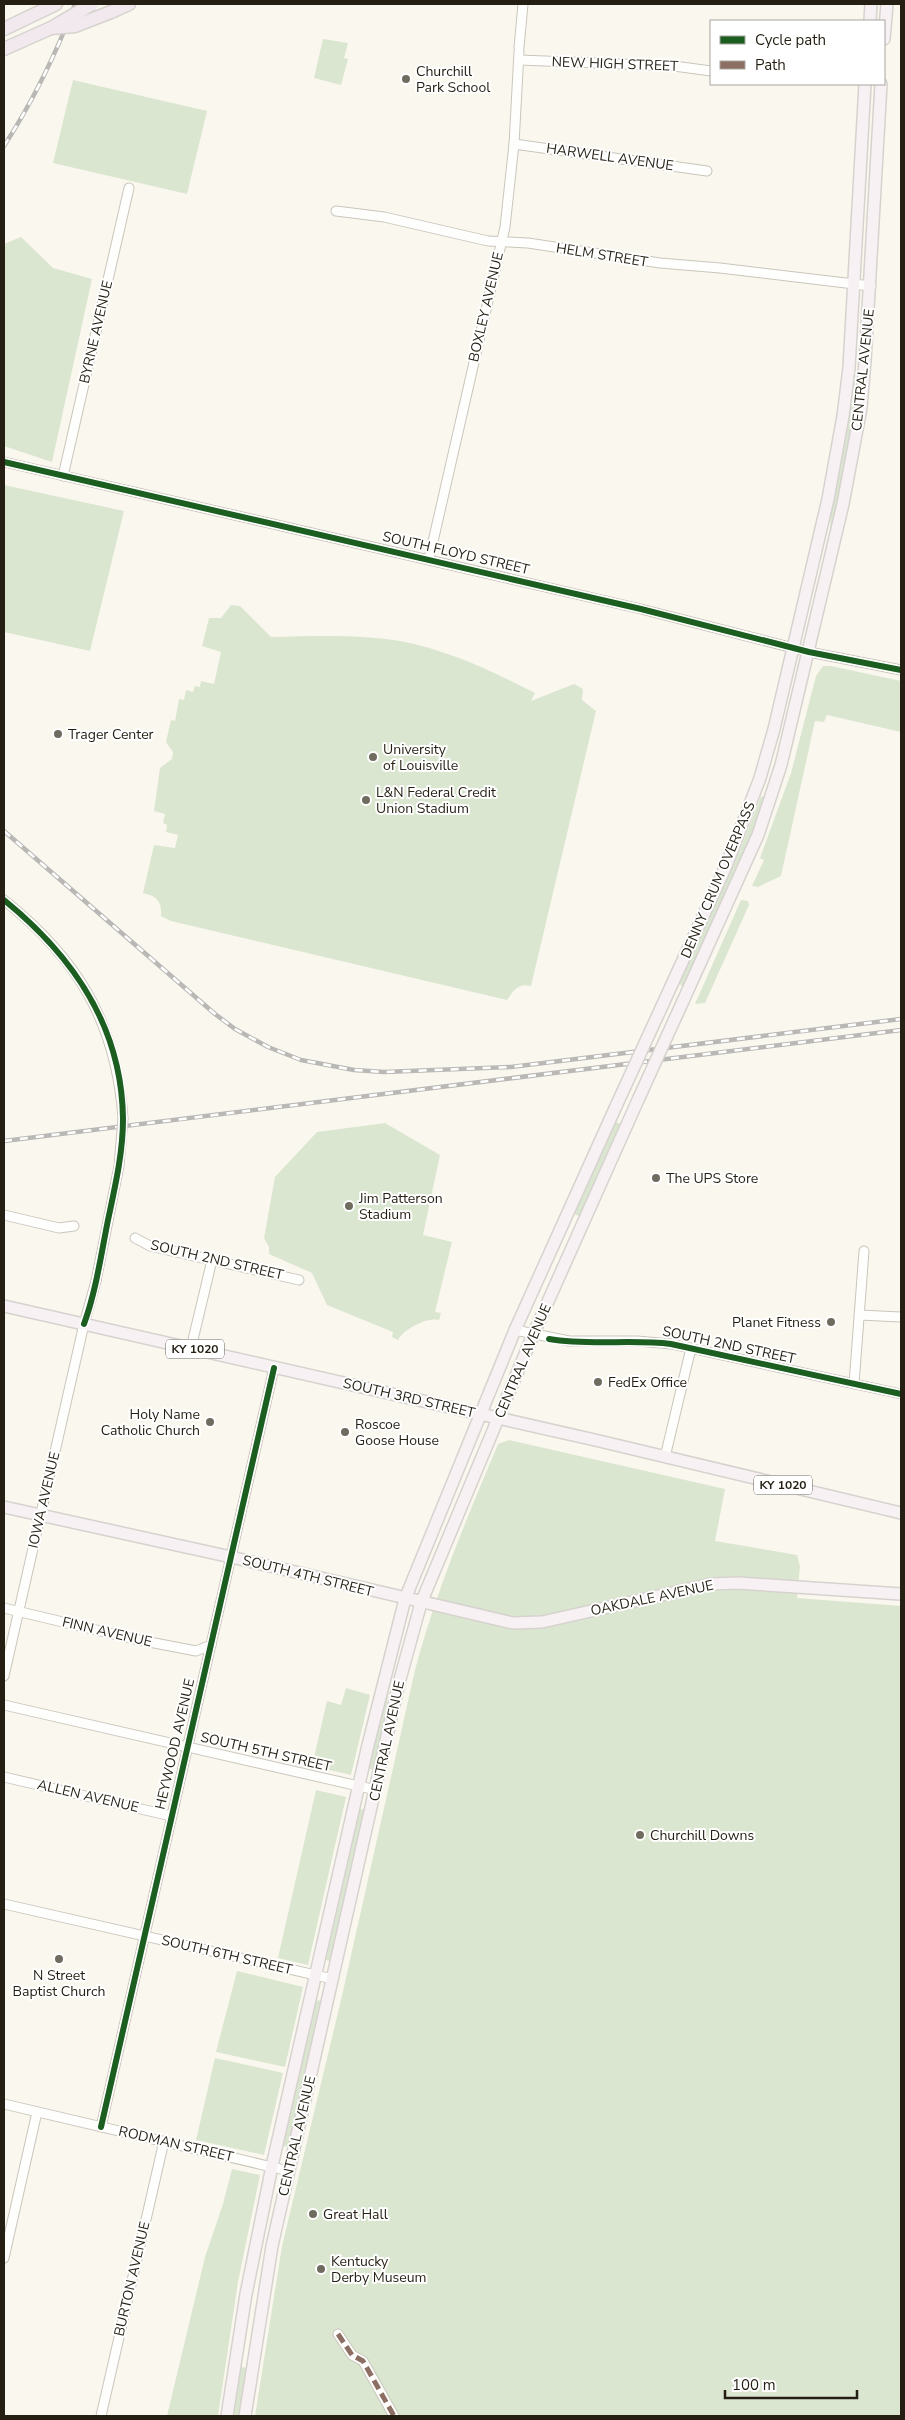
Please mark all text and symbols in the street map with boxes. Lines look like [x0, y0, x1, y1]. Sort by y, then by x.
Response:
legend [710, 20, 885, 85]
text: Cycle path [755, 30, 826, 50]
street label: NEW HIGH STREET [551, 52, 679, 76]
text: Path [755, 55, 786, 75]
place label: Churchill Park School [416, 62, 491, 97]
marker: Churchill Park School [400, 73, 412, 85]
street label: HARWELL AVENUE [545, 139, 675, 175]
street label: HELM STREET [555, 238, 650, 272]
street label: BOXLEY AVENUE [464, 250, 508, 364]
street label: BYRNE AVENUE [75, 279, 117, 385]
street label: CENTRAL AVENUE [847, 308, 879, 432]
street label: SOUTH FLOYD STREET [381, 527, 532, 579]
place label: Trager Center [68, 725, 154, 744]
marker: Trager Center [52, 728, 64, 740]
place label: University of Louisville [383, 740, 458, 775]
marker: University of Louisville [367, 751, 379, 763]
place label: L&N Federal Credit Union Stadium [376, 783, 496, 818]
marker: L&N Federal Credit Union Stadium [360, 794, 372, 806]
street label: DENNY CRUM OVERPASS [676, 798, 760, 961]
place label: The UPS Store [666, 1169, 758, 1188]
marker: The UPS Store [650, 1172, 662, 1184]
place label: Jim Patterson Stadium [358, 1189, 443, 1224]
marker: Jim Patterson Stadium [343, 1200, 355, 1212]
street label: SOUTH 2ND STREET [149, 1235, 286, 1285]
street label: CENTRAL AVENUE [490, 1301, 556, 1421]
place label: Planet Fitness [732, 1313, 821, 1332]
marker: Planet Fitness [825, 1316, 837, 1328]
street label: SOUTH 2ND STREET [661, 1322, 798, 1369]
road number: KY 1020 [166, 1340, 224, 1358]
place label: FedEx Office [608, 1373, 687, 1392]
street label: SOUTH 3RD STREET [341, 1374, 477, 1423]
marker: FedEx Office [592, 1376, 604, 1388]
place label: Holy Name Catholic Church [101, 1405, 200, 1440]
place label: Roscoe Goose House [355, 1415, 439, 1450]
marker: Holy Name Catholic Church [204, 1416, 216, 1428]
marker: Roscoe Goose House [339, 1426, 351, 1438]
street label: IOWA AVENUE [24, 1450, 64, 1550]
road number: KY 1020 [754, 1476, 812, 1494]
street label: SOUTH 4TH STREET [241, 1551, 376, 1602]
street label: OAKDALE AVENUE [589, 1576, 715, 1620]
street label: FINN AVENUE [60, 1612, 154, 1652]
street label: HEYWOOD AVENUE [151, 1677, 199, 1811]
street label: CENTRAL AVENUE [365, 1679, 409, 1803]
street label: SOUTH 5TH STREET [199, 1728, 334, 1776]
street label: ALLEN AVENUE [35, 1775, 141, 1817]
place label: Churchill Downs [650, 1826, 755, 1845]
marker: Churchill Downs [634, 1829, 646, 1841]
street label: SOUTH 6TH STREET [160, 1931, 295, 1979]
marker: N Street Baptist Church [53, 1953, 65, 1965]
place label: N Street Baptist Church [13, 1966, 105, 2001]
street label: CENTRAL AVENUE [274, 2074, 320, 2198]
street label: RODMAN STREET [117, 2122, 236, 2167]
place label: Great Hall [323, 2205, 389, 2224]
marker: Great Hall [307, 2208, 319, 2220]
street label: BURTON AVENUE [110, 2220, 154, 2338]
place label: Kentucky Derby Museum [331, 2252, 427, 2287]
marker: Kentucky Derby Museum [315, 2263, 327, 2275]
scale bar [725, 2368, 858, 2400]
text: 100 m [732, 2375, 776, 2395]

